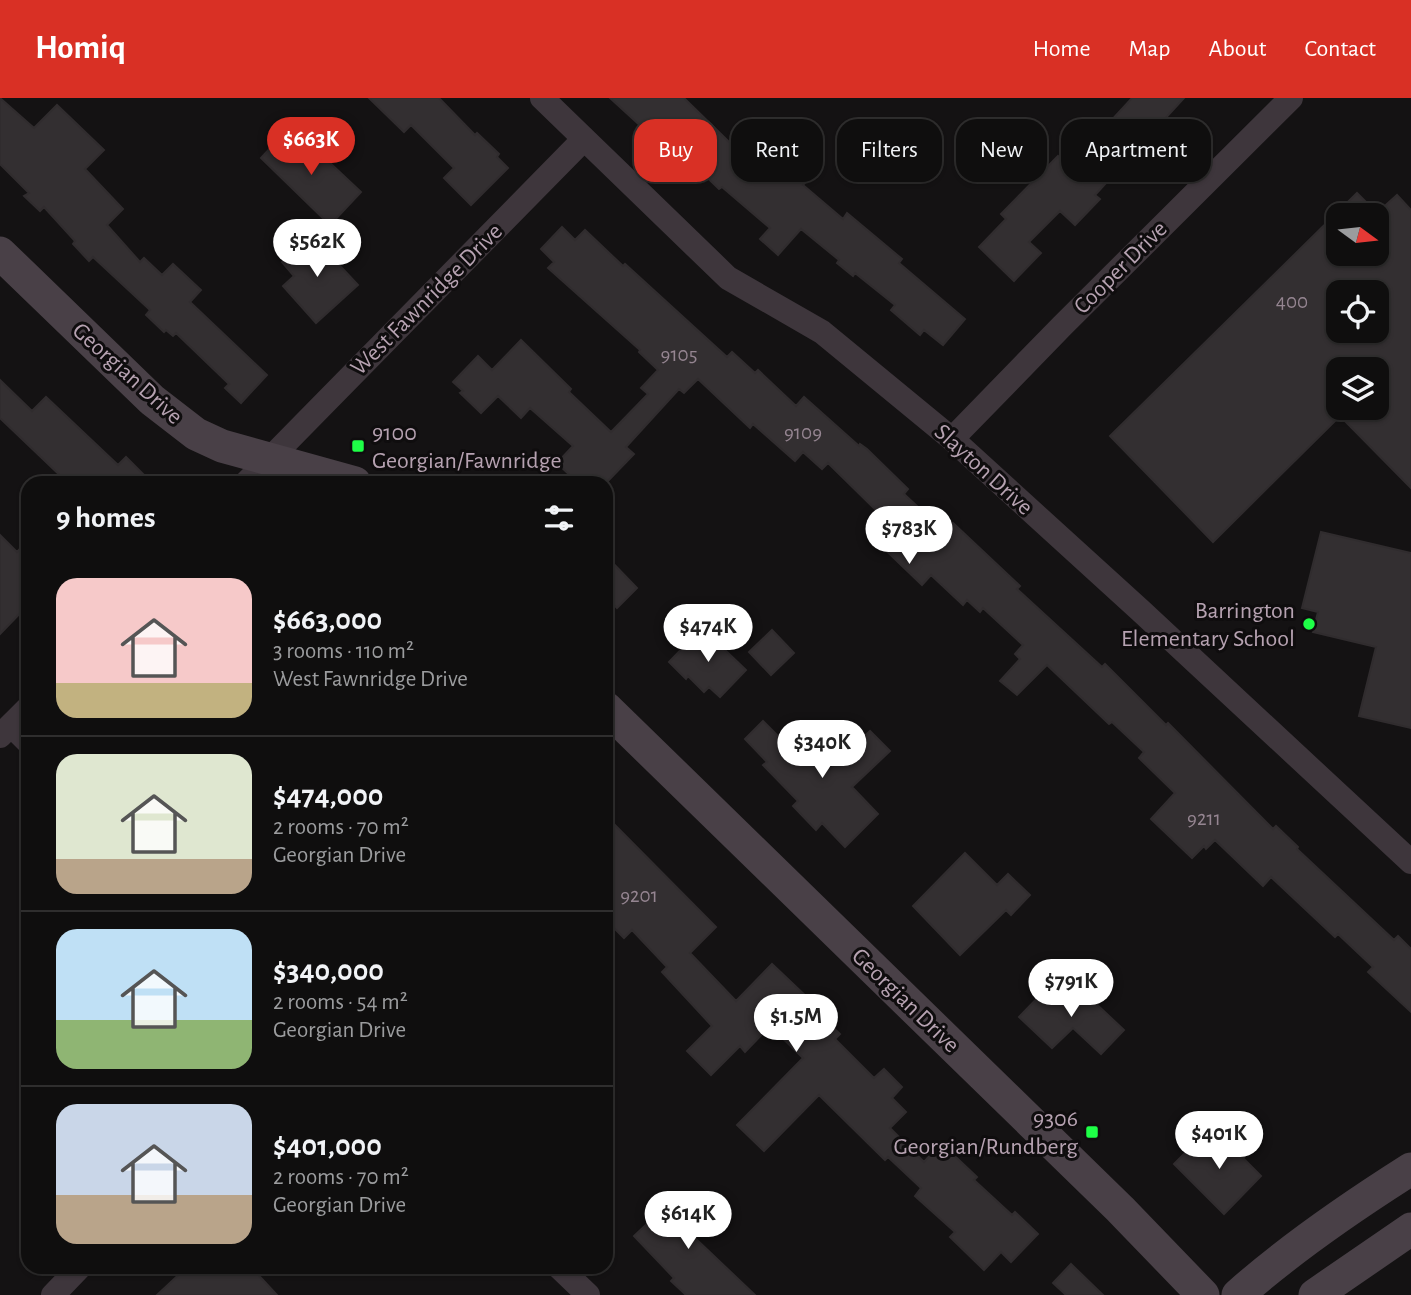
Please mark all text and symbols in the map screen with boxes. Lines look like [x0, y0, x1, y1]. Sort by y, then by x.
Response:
text: Homiq [35, 32, 126, 65]
text: Home [1033, 37, 1091, 61]
text: Map [1129, 37, 1171, 61]
text: About [1209, 37, 1266, 61]
text: Contact [1304, 37, 1376, 61]
pin: $663K [262, 118, 360, 177]
chip: Buy [634, 119, 717, 182]
chip: Rent [731, 119, 823, 182]
chip: Filters [837, 119, 942, 182]
chip: New [956, 119, 1047, 182]
chip: Apartment [1061, 119, 1211, 182]
text: $663K [283, 128, 339, 151]
north arrow [1326, 203, 1390, 266]
map controls [1326, 203, 1389, 420]
street label: Cooper Drive [1070, 217, 1172, 319]
street label: West Fawnridge Drive [346, 219, 507, 380]
pin: $562K [268, 220, 366, 279]
text: $562K [289, 230, 345, 253]
button: locate [1326, 280, 1389, 343]
house number: 400 [1276, 291, 1308, 312]
street label: Georgian Drive [68, 318, 187, 429]
house number: 9105 [661, 344, 697, 365]
button: layers [1326, 357, 1389, 420]
street label: Slayton Drive [930, 420, 1037, 520]
place label: 9100 Georgian/Fawnridge [372, 421, 561, 473]
house number: 9109 [784, 422, 822, 443]
marker: 9100 Georgian/Fawnridge [350, 438, 366, 454]
icon: filters [540, 499, 578, 537]
text: 9 homes [56, 503, 156, 533]
pin: $783K [860, 506, 958, 566]
text: $783K [882, 517, 936, 540]
place label: Barrington Elementary School [1121, 599, 1295, 651]
pin: $474K [659, 604, 757, 664]
text: $663,000 [273, 605, 382, 635]
icon: home [112, 606, 196, 690]
text: $474K [680, 615, 736, 638]
marker: Barrington Elementary School [1301, 616, 1317, 632]
text: 3 rooms · 110 m² [273, 640, 414, 663]
text: West Fawnridge Drive [273, 668, 468, 691]
pin: $340K [773, 720, 871, 780]
text: $340K [793, 731, 851, 754]
text: $474,000 [273, 781, 383, 811]
icon: home [112, 782, 196, 866]
house number: 9211 [1187, 808, 1221, 829]
text: 2 rooms · 70 m² [273, 816, 409, 839]
text: Georgian Drive [273, 844, 406, 867]
house number: 9201 [620, 885, 658, 906]
street label: Georgian Drive [847, 944, 964, 1058]
text: $340,000 [273, 956, 384, 986]
icon: home [112, 957, 196, 1041]
pin: $791K [1022, 960, 1120, 1019]
text: $791K [1044, 970, 1098, 993]
text: 2 rooms · 54 m² [273, 991, 408, 1014]
pin: $1.5M [747, 995, 845, 1054]
text: $1.5M [770, 1005, 822, 1028]
text: Georgian Drive [273, 1019, 406, 1042]
place label: 9306 Georgian/Rundberg [894, 1107, 1078, 1159]
pin: $401K [1170, 1112, 1268, 1171]
text: $401K [1191, 1122, 1247, 1145]
marker: 9306 Georgian/Rundberg [1084, 1124, 1100, 1140]
text: $401,000 [273, 1131, 382, 1161]
icon: home [112, 1132, 196, 1216]
text: 2 rooms · 70 m² [273, 1166, 409, 1189]
pin: $614K [639, 1192, 737, 1251]
text: Georgian Drive [273, 1194, 406, 1217]
text: $614K [661, 1202, 715, 1225]

